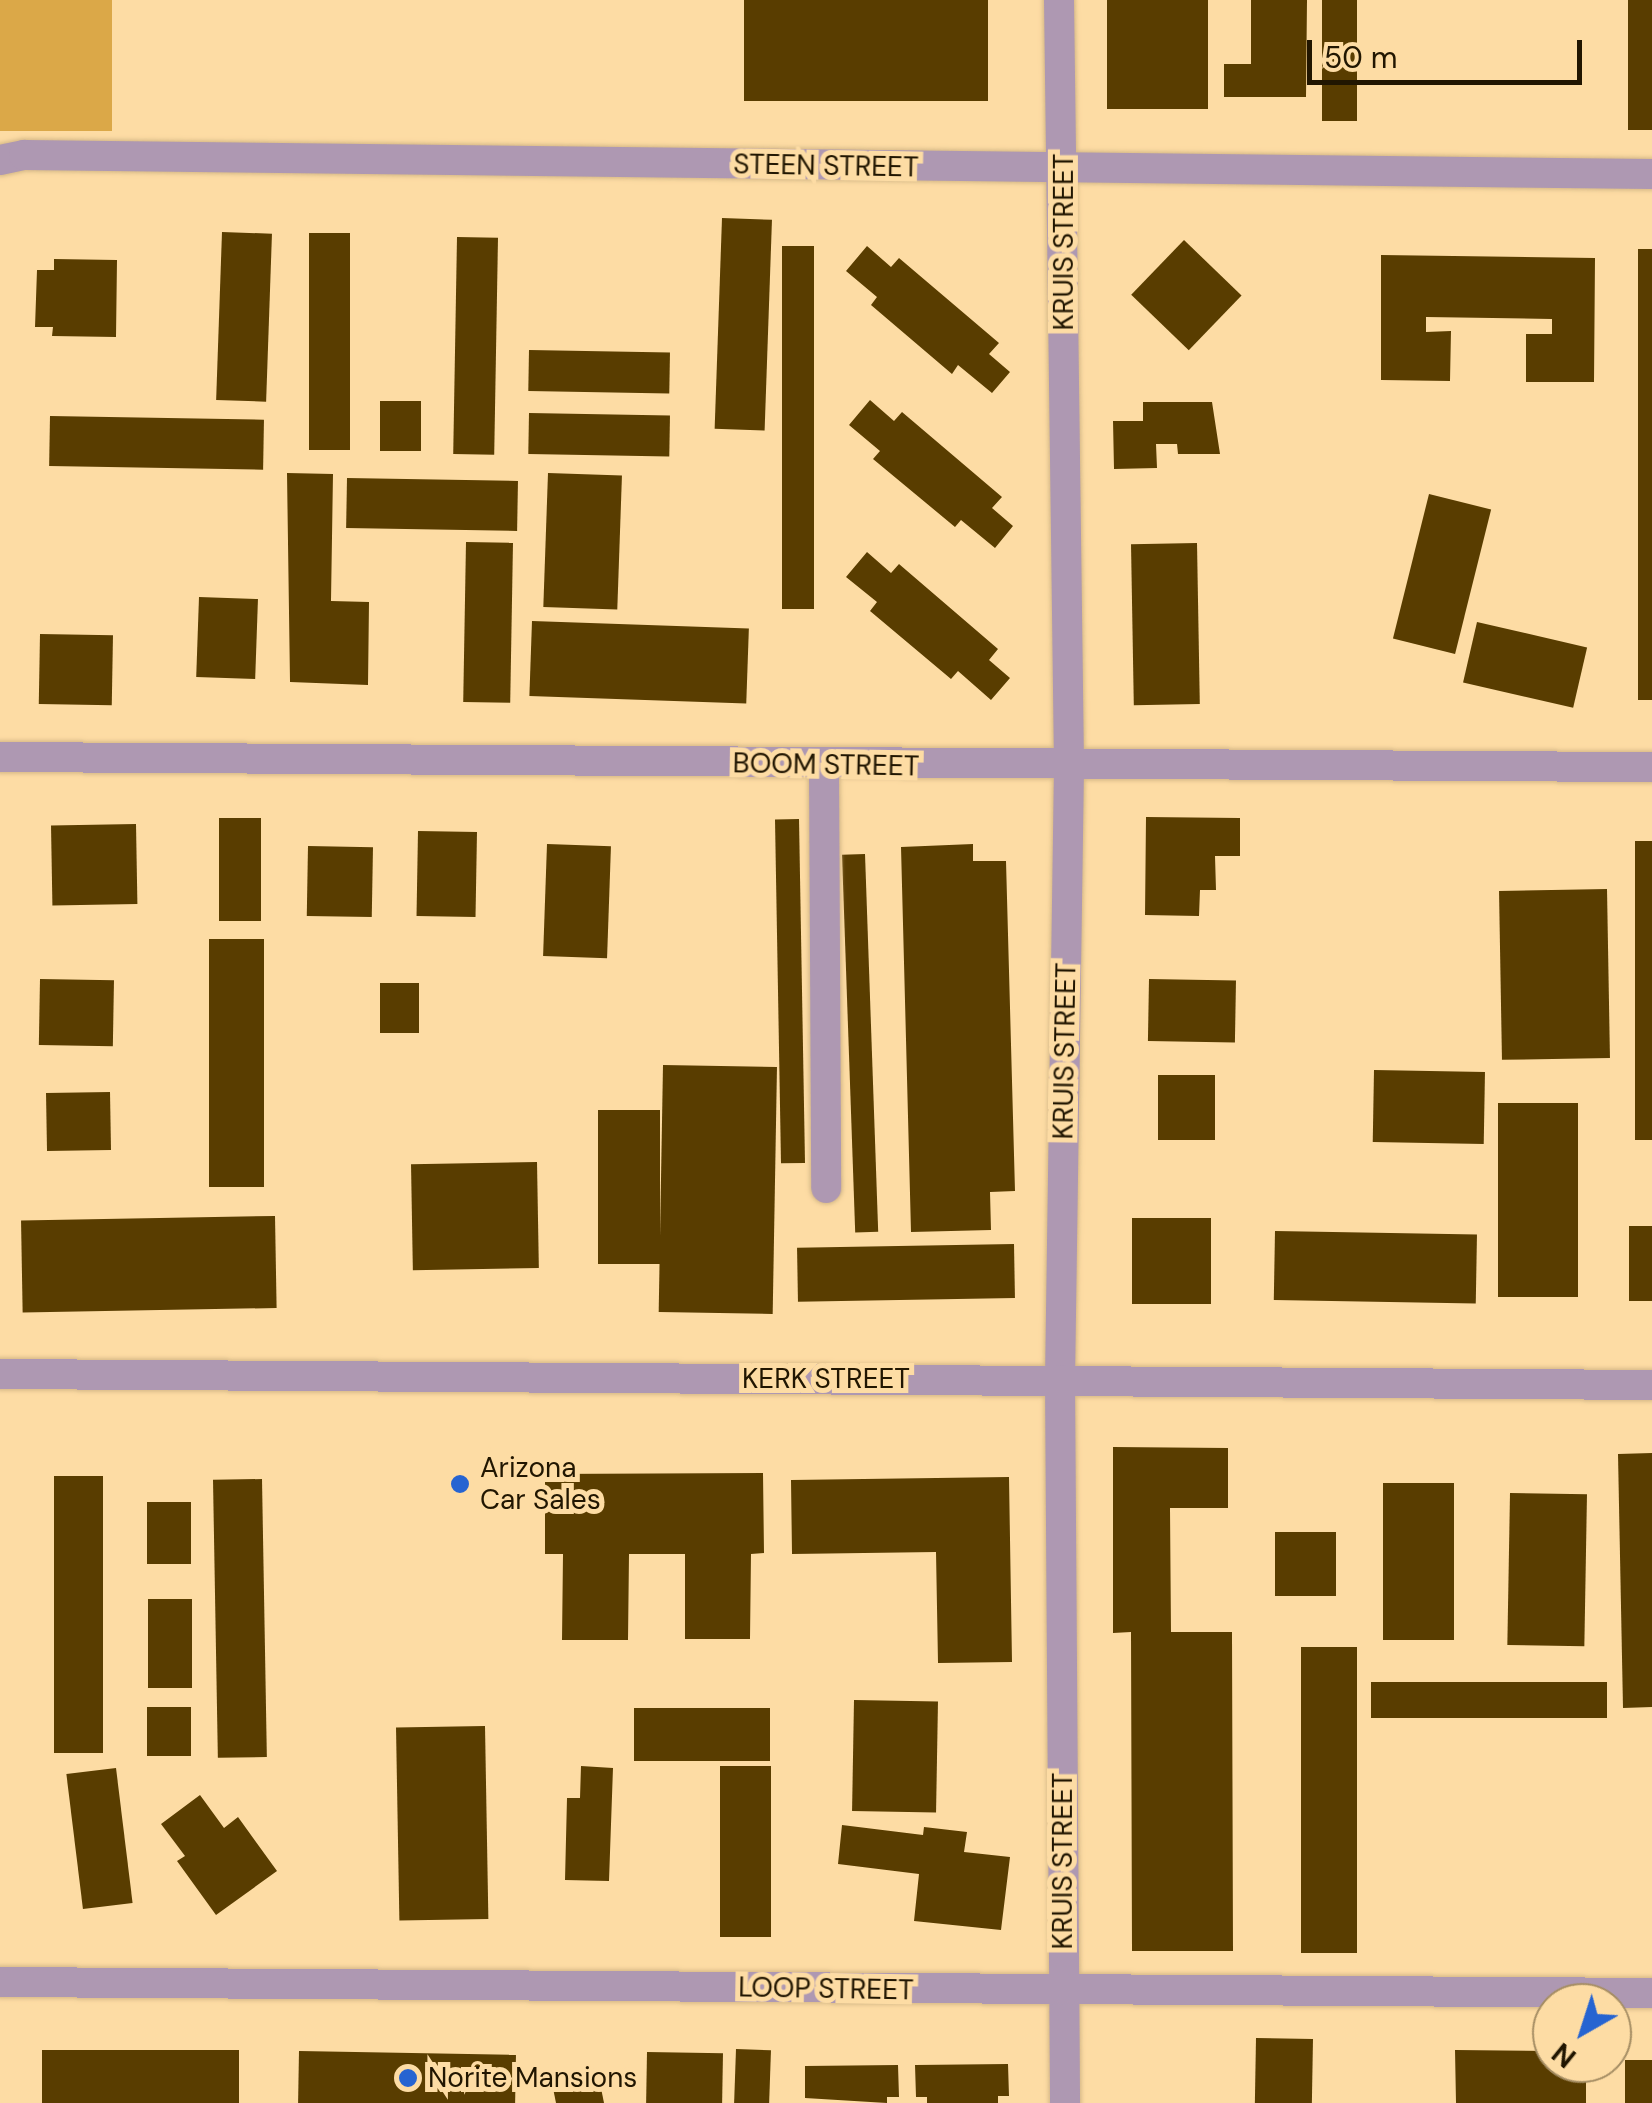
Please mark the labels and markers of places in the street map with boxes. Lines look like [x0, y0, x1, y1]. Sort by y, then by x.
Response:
place label: Arizona Car Sales [480, 1451, 601, 1517]
marker: Arizona Car Sales [449, 1473, 471, 1495]
place label: Norite Mansions [428, 2061, 637, 2095]
marker: Norite Mansions [397, 2067, 419, 2089]

